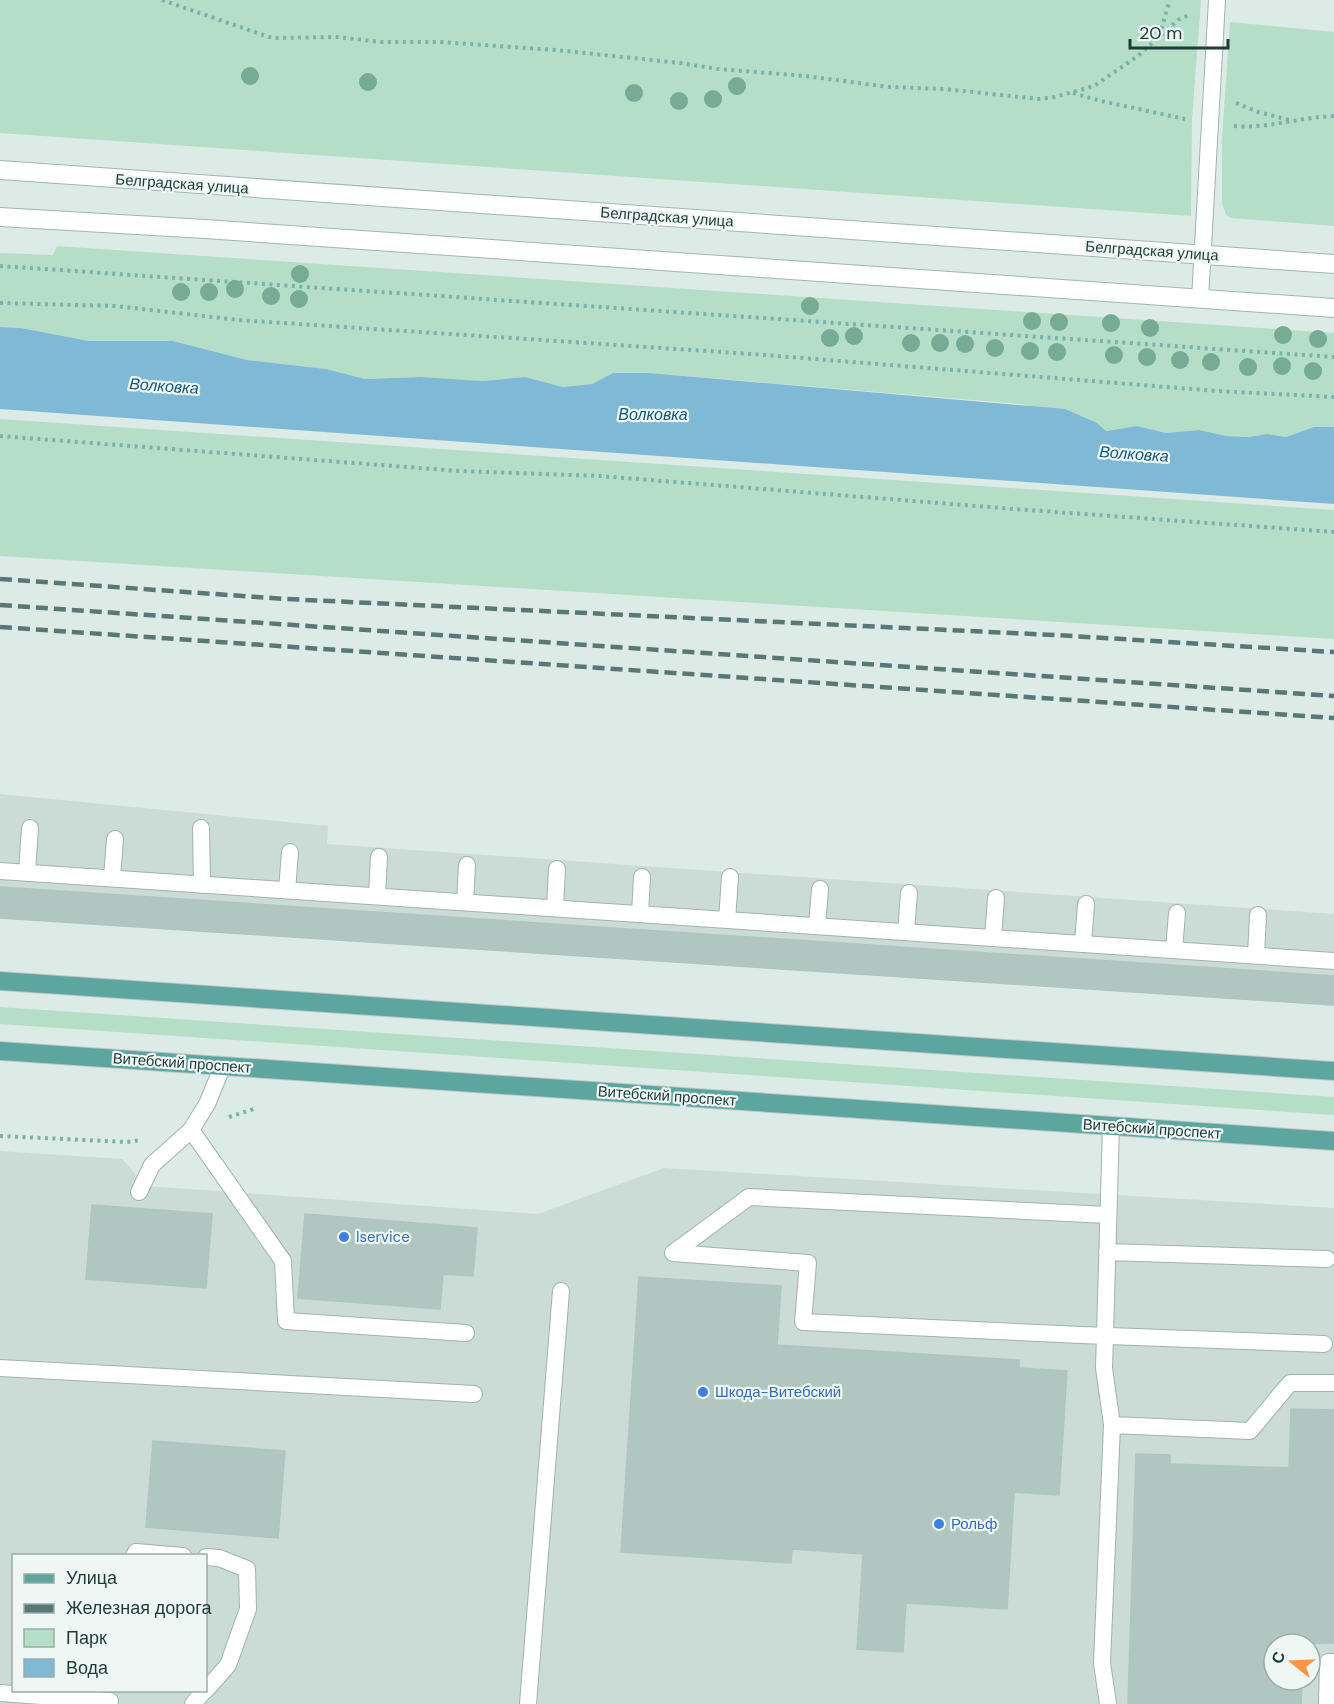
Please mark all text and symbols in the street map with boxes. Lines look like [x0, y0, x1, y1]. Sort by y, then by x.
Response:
scale bar [1130, 12, 1228, 50]
text: 20 m [1139, 21, 1182, 45]
street label: Белградская улица [115, 169, 250, 199]
street label: Белградская улица [600, 202, 735, 232]
street label: Белградская улица [1085, 236, 1220, 266]
water label: Волковка [129, 373, 199, 399]
water label: Волковка [618, 404, 688, 425]
water label: Волковка [1099, 441, 1169, 467]
street label: Витебский проспект [112, 1048, 252, 1078]
street label: Витебский проспект [597, 1081, 737, 1111]
street label: Витебский проспект [1082, 1114, 1222, 1144]
place label: Iservice [356, 1227, 410, 1247]
marker: Iservice [337, 1230, 351, 1244]
place label: Шкода-Витебский [715, 1382, 841, 1402]
marker: Шкода-Витебский [696, 1385, 710, 1399]
place label: Рольф [951, 1514, 997, 1534]
marker: Рольф [932, 1517, 946, 1531]
legend [12, 1554, 207, 1692]
text: Улица [66, 1566, 118, 1590]
text: Железная дорога [66, 1596, 212, 1620]
text: Парк [66, 1626, 107, 1650]
north arrow [1262, 1632, 1322, 1692]
text: С [1266, 1648, 1290, 1666]
text: Вода [66, 1656, 109, 1680]

